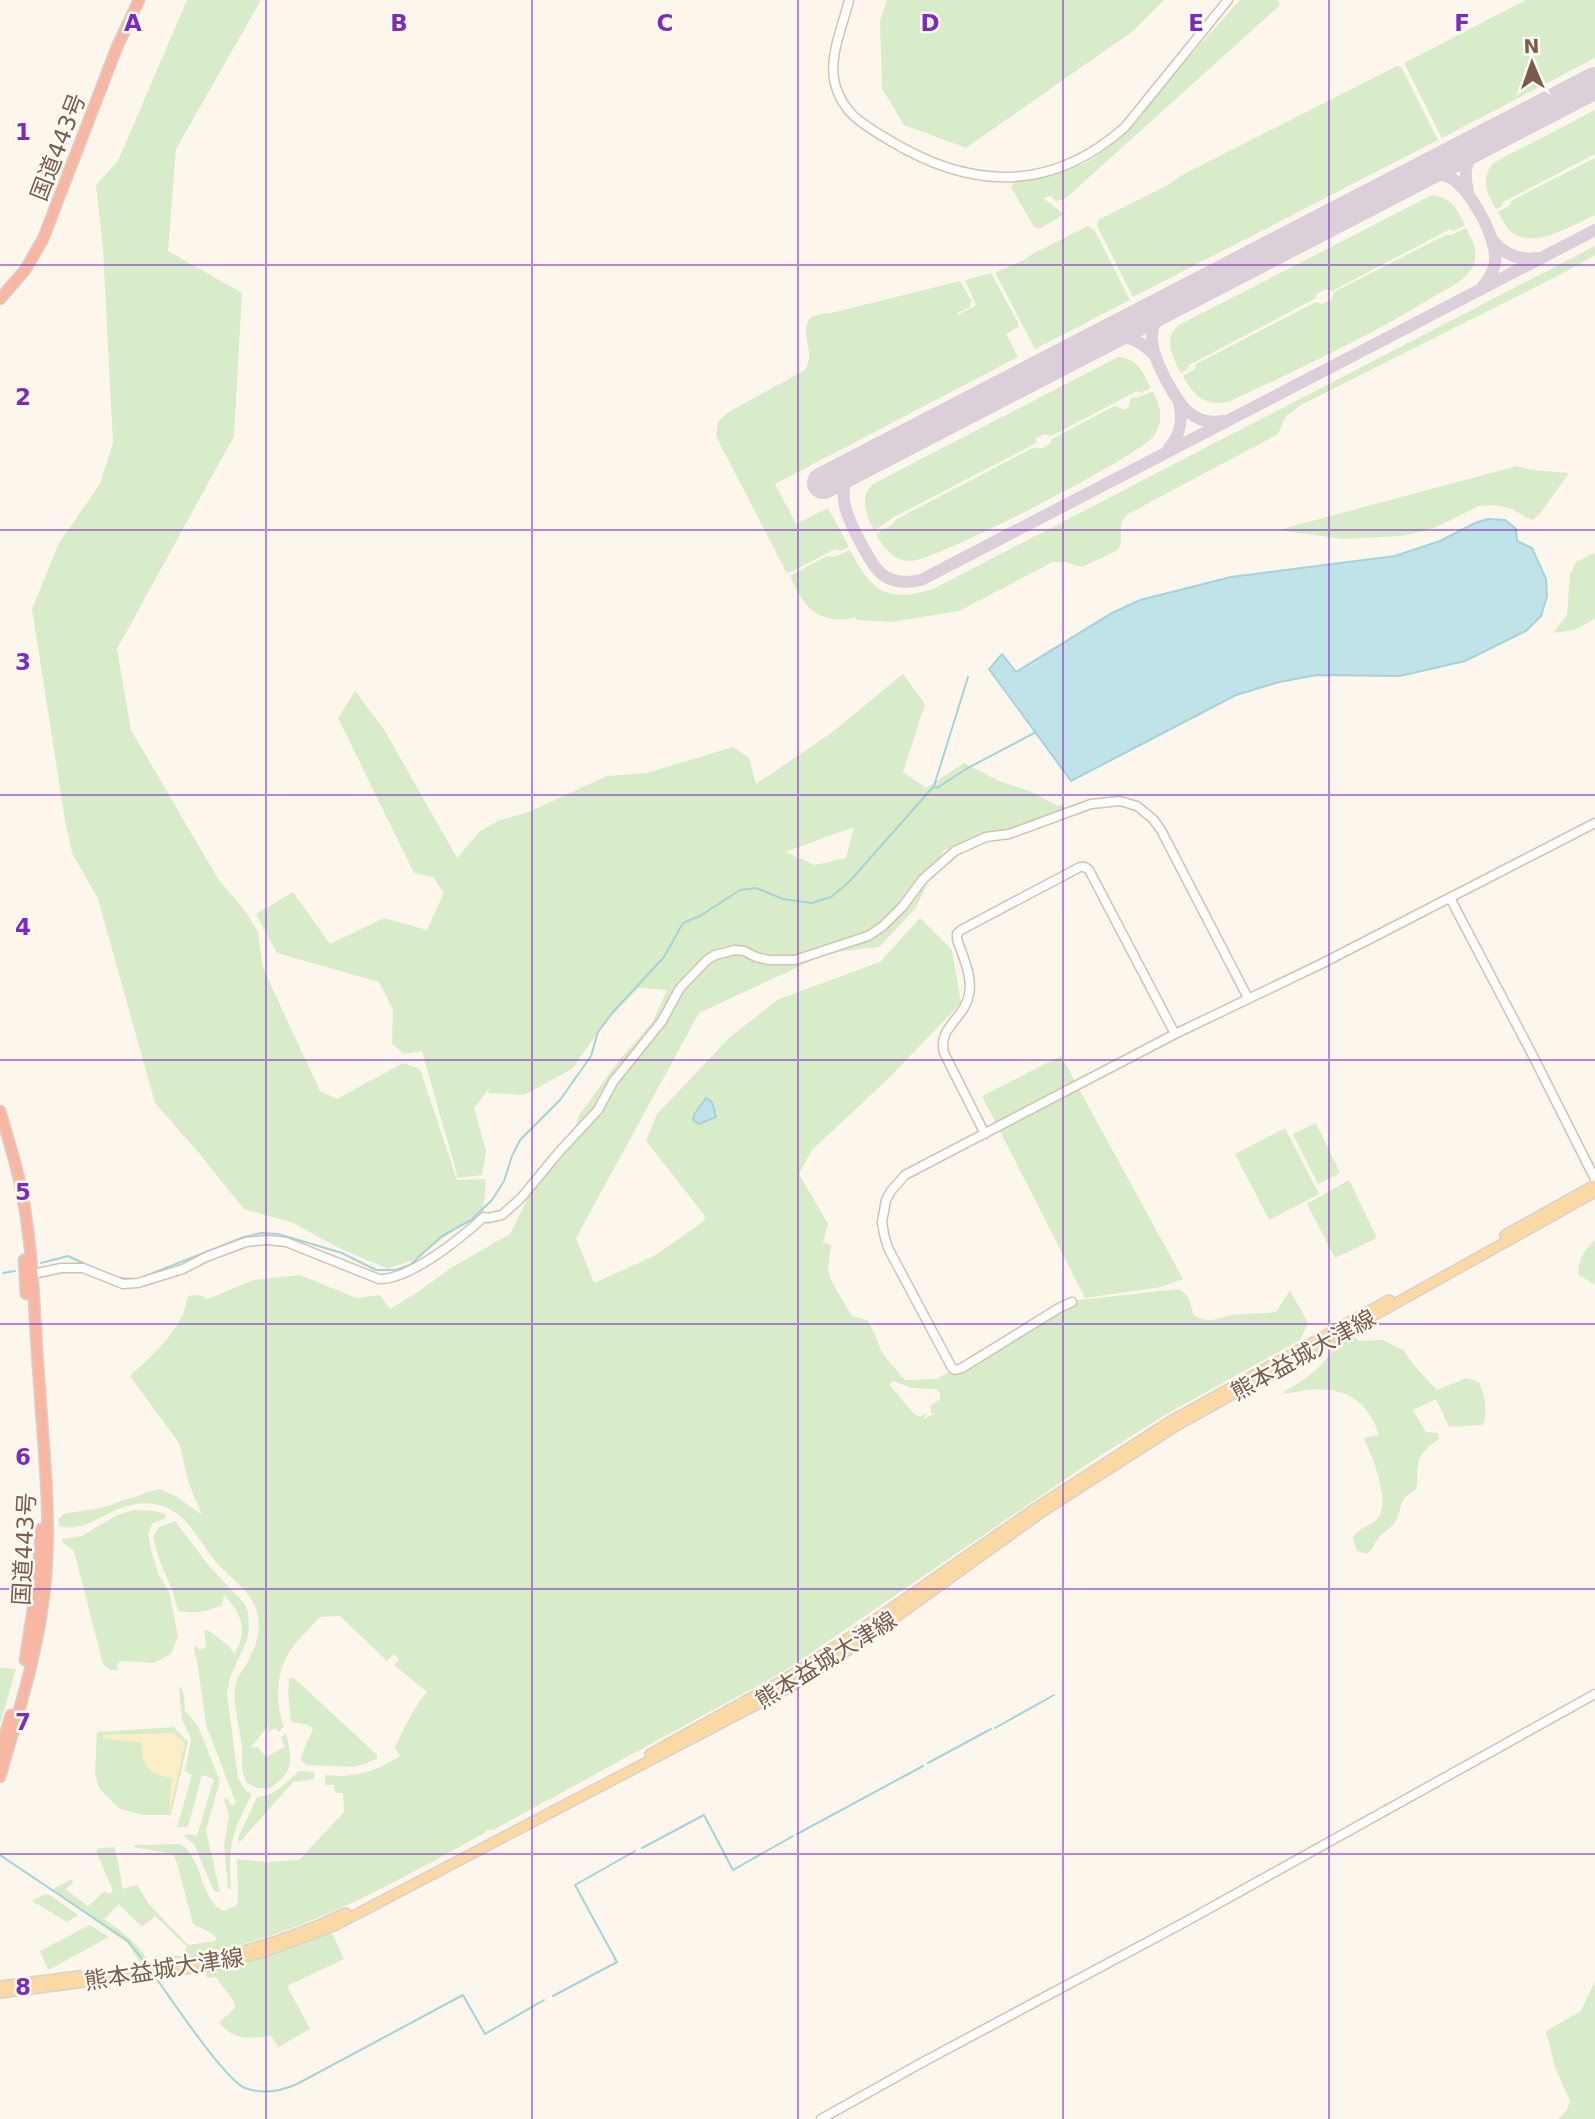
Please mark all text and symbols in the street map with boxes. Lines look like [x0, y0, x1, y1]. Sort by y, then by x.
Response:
text: A [124, 10, 142, 36]
text: B [390, 10, 408, 36]
text: C [657, 10, 673, 36]
text: D [920, 10, 940, 36]
text: E [1188, 10, 1204, 36]
text: F [1454, 10, 1470, 36]
north arrow [1497, 28, 1567, 98]
text: N [1523, 35, 1540, 57]
street label: 国道443号 [26, 90, 90, 204]
text: 1 [15, 119, 31, 145]
text: 2 [15, 384, 31, 410]
text: 3 [15, 649, 31, 675]
text: 4 [15, 914, 31, 940]
text: 5 [15, 1179, 31, 1205]
street label: 熊本益城大津線 [1226, 1305, 1380, 1405]
text: 6 [15, 1444, 31, 1470]
street label: 国道443号 [8, 1492, 40, 1606]
street label: 熊本益城大津線 [751, 1606, 901, 1714]
text: 7 [15, 1709, 31, 1735]
street label: 熊本益城大津線 [82, 1944, 246, 1994]
text: 8 [15, 1974, 31, 2000]

